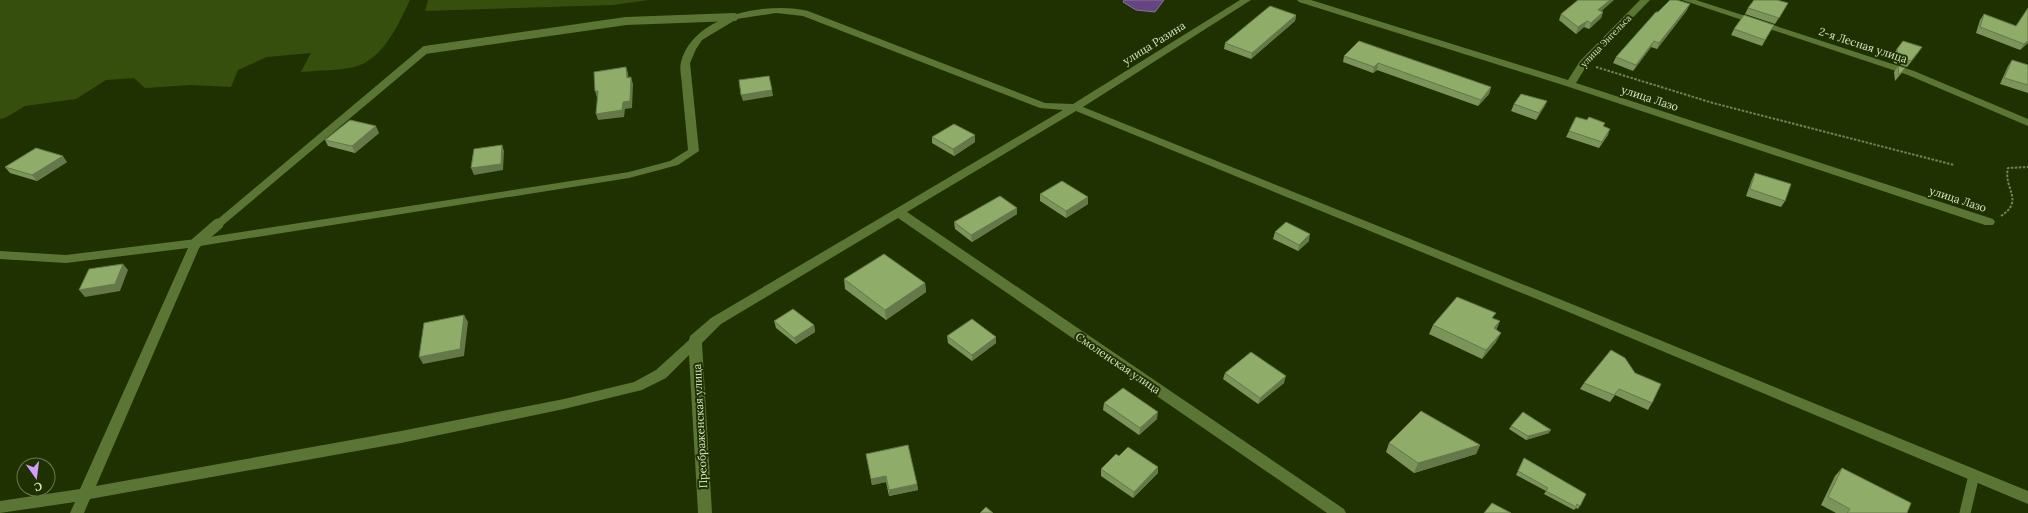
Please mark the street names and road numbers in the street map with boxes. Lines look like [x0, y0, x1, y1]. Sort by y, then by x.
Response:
street label: улица Энгельса [1578, 12, 1634, 69]
street label: улица Разина [1120, 18, 1188, 68]
street label: 2-я Лесная улица [1817, 24, 1909, 66]
street label: улица Лазо [1620, 82, 1680, 114]
street label: улица Лазо [1928, 183, 1988, 215]
street label: Смоленская улица [1073, 329, 1163, 397]
street label: Преображенская улица [690, 363, 710, 489]

